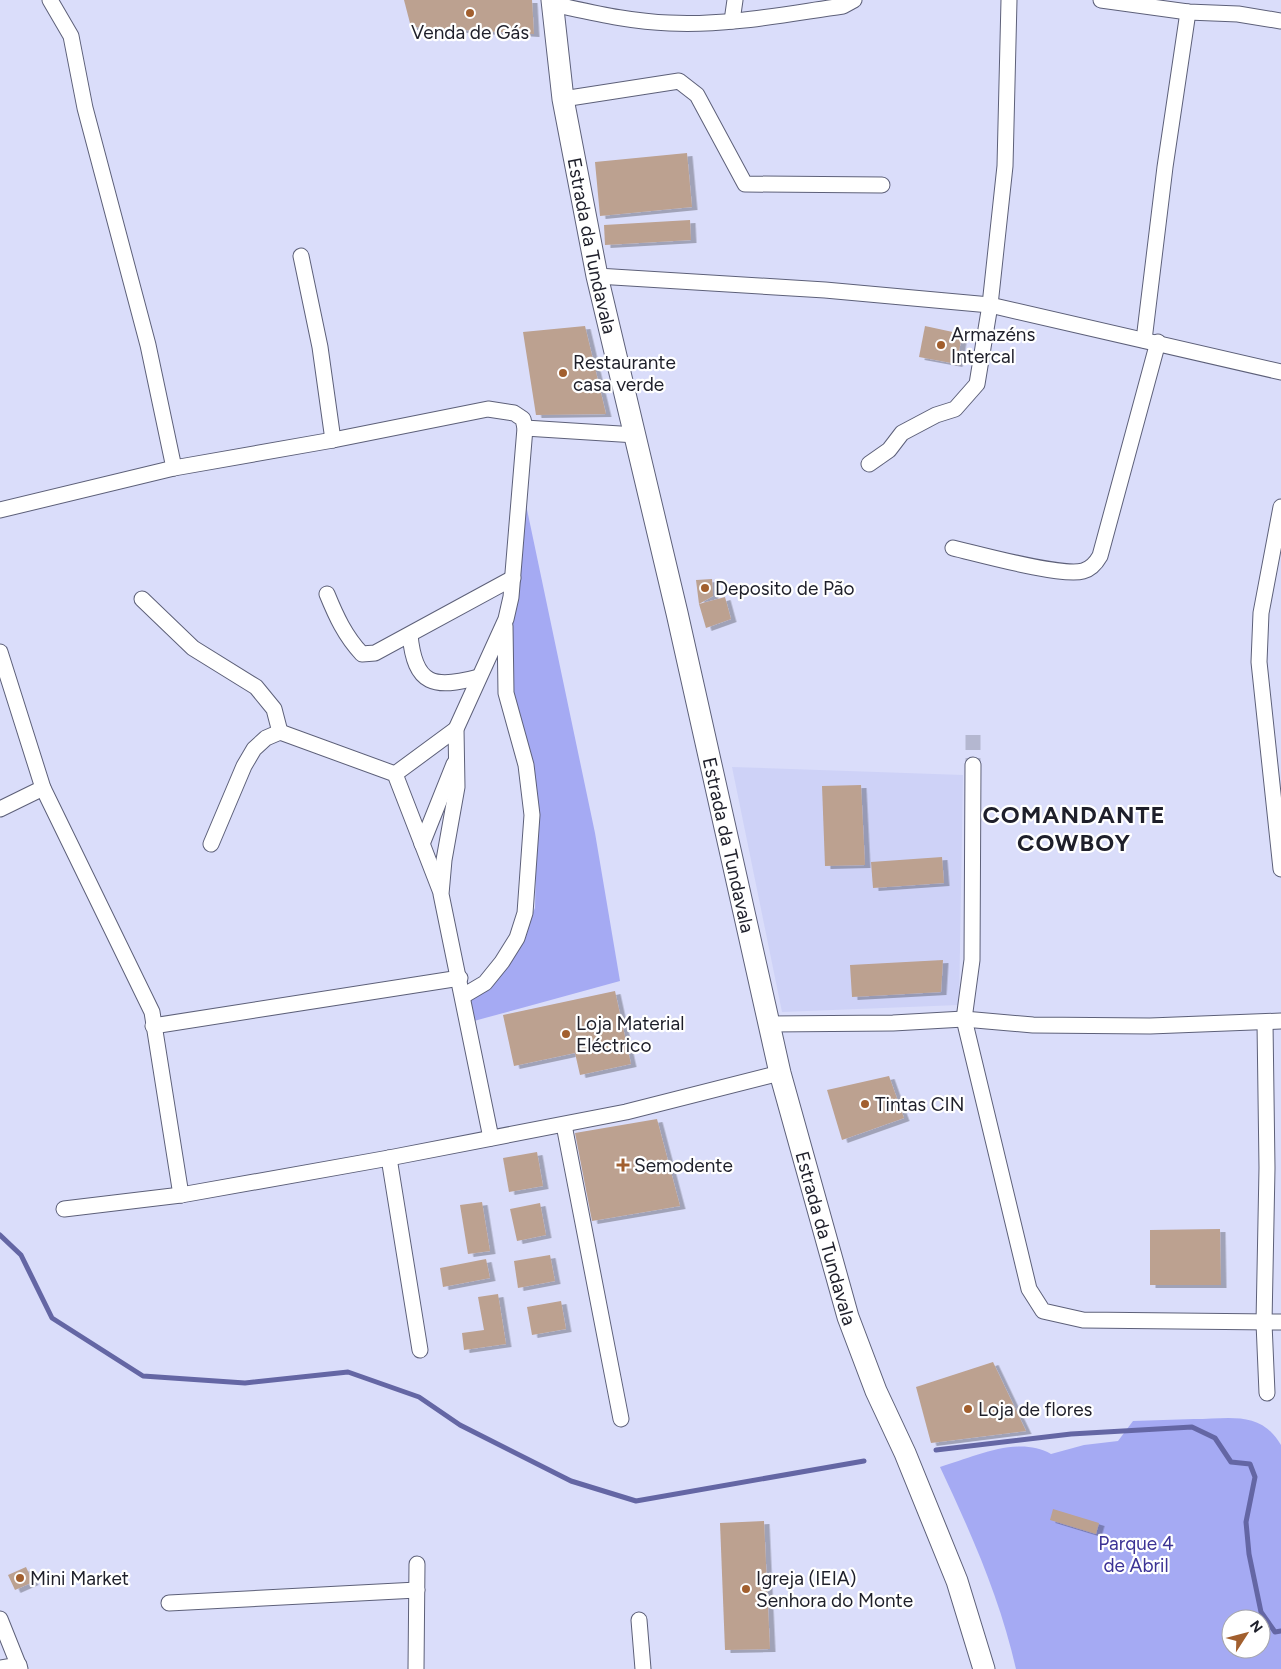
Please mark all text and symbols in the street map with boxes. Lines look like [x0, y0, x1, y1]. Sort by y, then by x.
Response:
marker: Venda de Gás [464, 7, 476, 19]
place label: Venda de Gás [411, 21, 529, 44]
street label: Estrada da Tundavala [562, 156, 621, 336]
place label: Armazéns Intercal [951, 323, 1035, 368]
marker: Armazéns Intercal [935, 339, 947, 351]
place label: Restaurante casa verde [573, 351, 676, 396]
marker: Restaurante casa verde [557, 367, 569, 379]
place label: Deposito de Pão [715, 577, 855, 600]
marker: Deposito de Pão [699, 582, 711, 594]
street label: Estrada da Tundavala [698, 755, 759, 935]
district label: COMANDANTE COWBOY [982, 800, 1166, 857]
place label: Loja Material Eléctrico [576, 1012, 684, 1057]
marker: Loja Material Eléctrico [560, 1028, 572, 1040]
place label: Tintas CIN [875, 1093, 964, 1116]
marker: Tintas CIN [859, 1098, 871, 1110]
street label: Estrada da Tundavala [790, 1149, 861, 1329]
place label: Semodente [634, 1154, 733, 1177]
marker: Semodente [616, 1158, 630, 1172]
place label: Loja de flores [978, 1398, 1093, 1421]
marker: Loja de flores [962, 1403, 974, 1415]
park label: Parque 4 de Abril [1098, 1532, 1174, 1577]
place label: Mini Market [30, 1567, 129, 1590]
place label: Igreja (IEIA) Senhora do Monte [756, 1567, 913, 1612]
marker: Mini Market [14, 1572, 26, 1584]
marker: Igreja (IEIA) Senhora do Monte [740, 1583, 752, 1595]
north arrow [1221, 1609, 1271, 1659]
text: N [1246, 1617, 1266, 1636]

